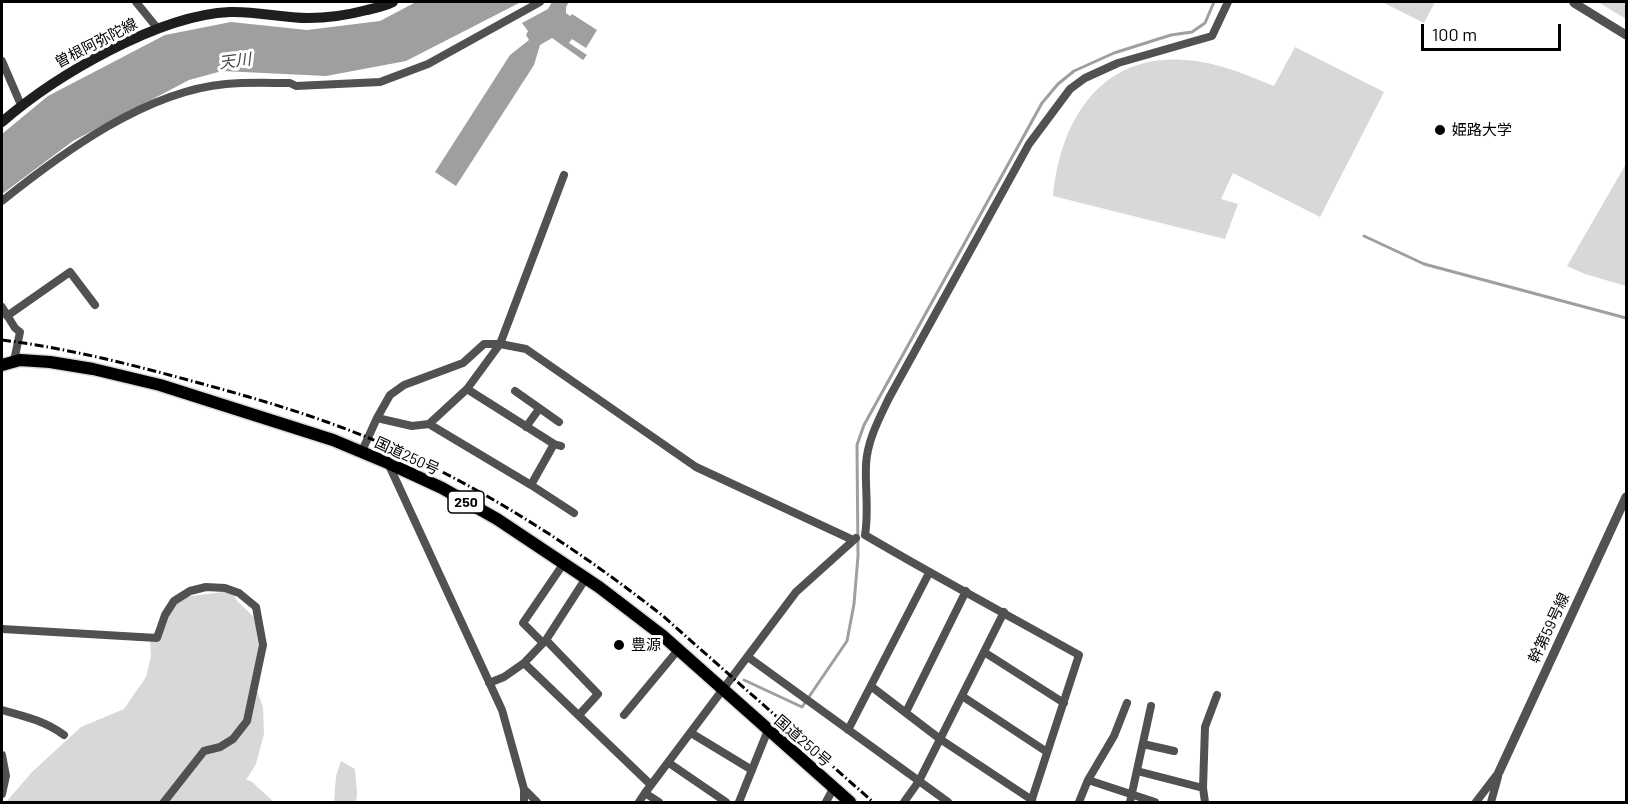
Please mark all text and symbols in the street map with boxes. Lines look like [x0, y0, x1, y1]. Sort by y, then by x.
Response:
scale bar [1424, 12, 1564, 50]
street label: 曽根阿弥陀線 [52, 15, 140, 71]
text: 100 m [1432, 23, 1477, 45]
water label: 天川 [218, 50, 252, 72]
place label: 姫路大学 [1452, 121, 1512, 139]
marker: 姫路大学 [1433, 123, 1447, 137]
street label: 国道250号 [372, 433, 442, 479]
road number: 250 [448, 491, 484, 513]
street label: 幹第59号線 [1525, 590, 1573, 666]
place label: 豊源 [631, 636, 661, 654]
marker: 豊源 [612, 638, 626, 652]
street label: 国道250号 [771, 711, 835, 771]

